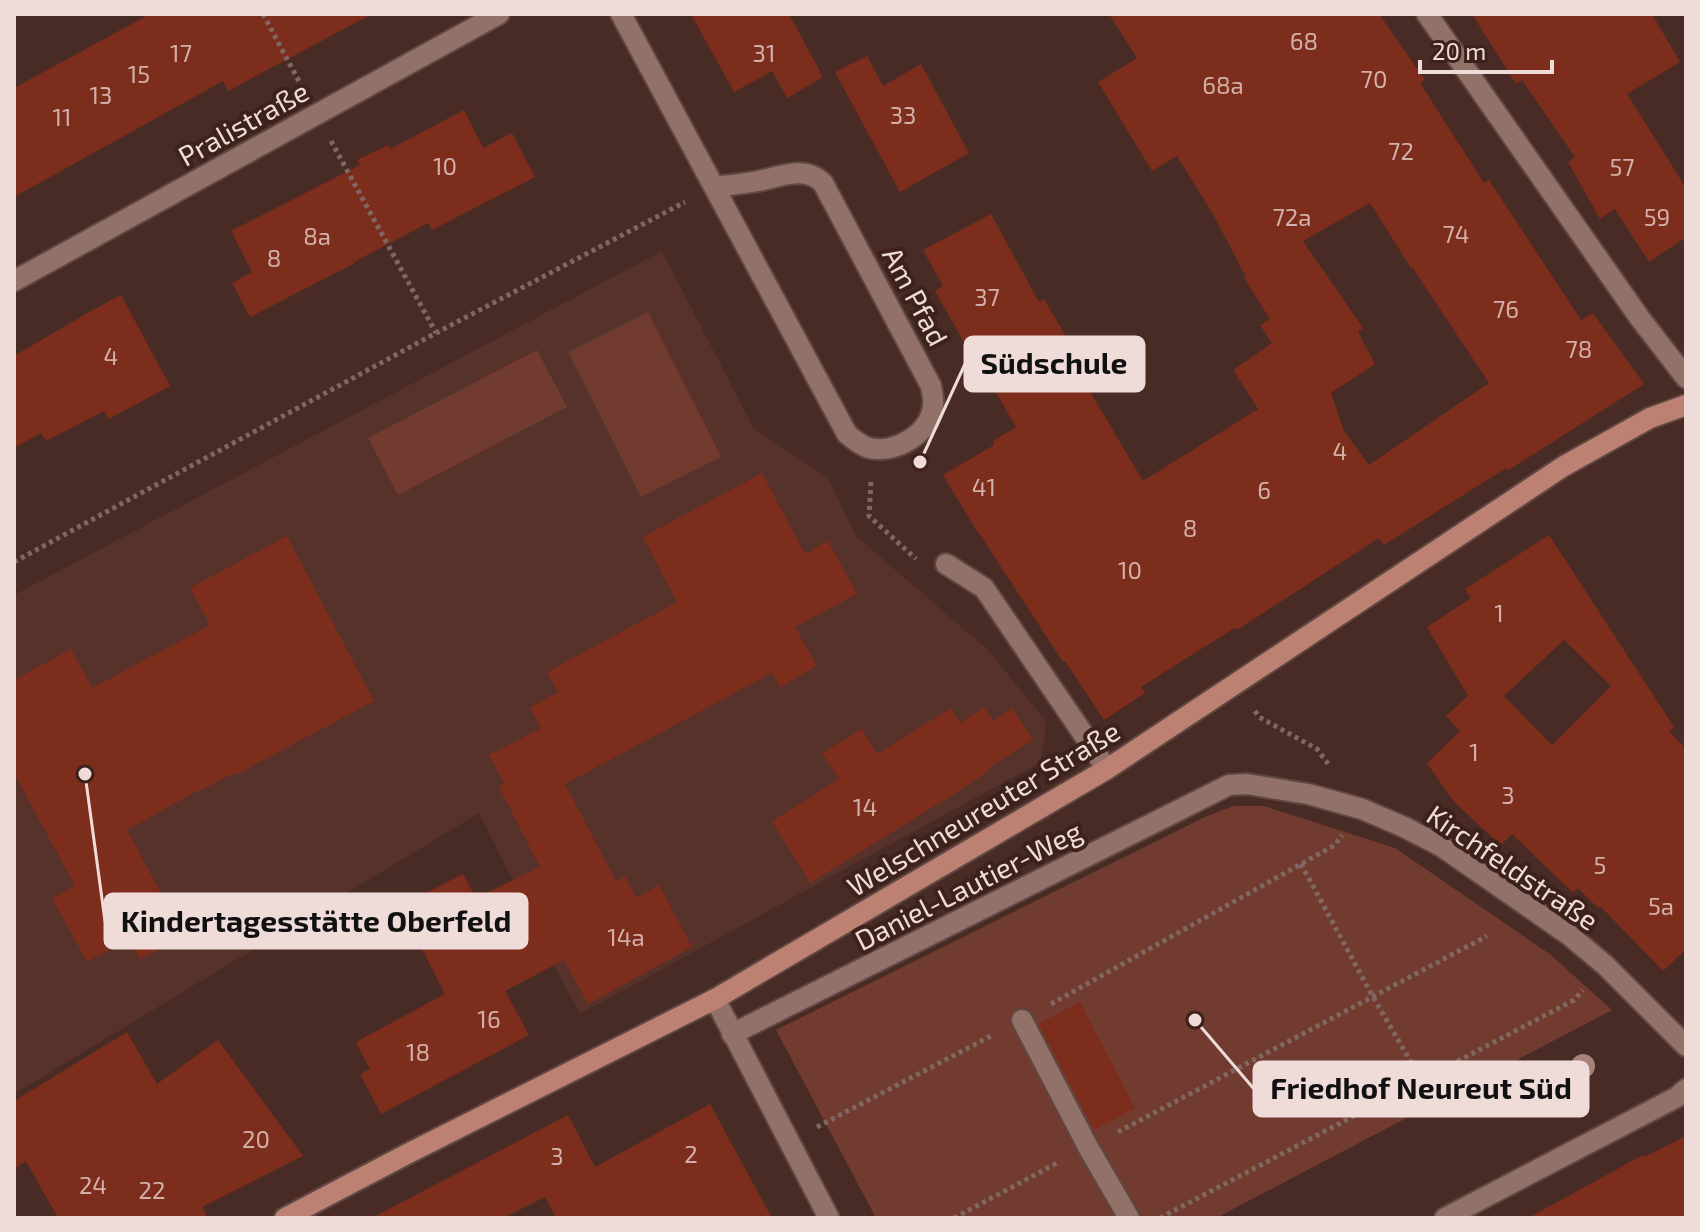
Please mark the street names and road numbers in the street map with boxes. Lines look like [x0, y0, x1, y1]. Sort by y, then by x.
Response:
street label: Pralistraße [172, 73, 314, 173]
street label: Am Pfad [876, 241, 956, 351]
street label: Welschneureuter Straße [841, 713, 1125, 903]
street label: Kirchfeldstraße [1421, 797, 1605, 937]
street label: Daniel-Lautier-Weg [849, 813, 1087, 957]

